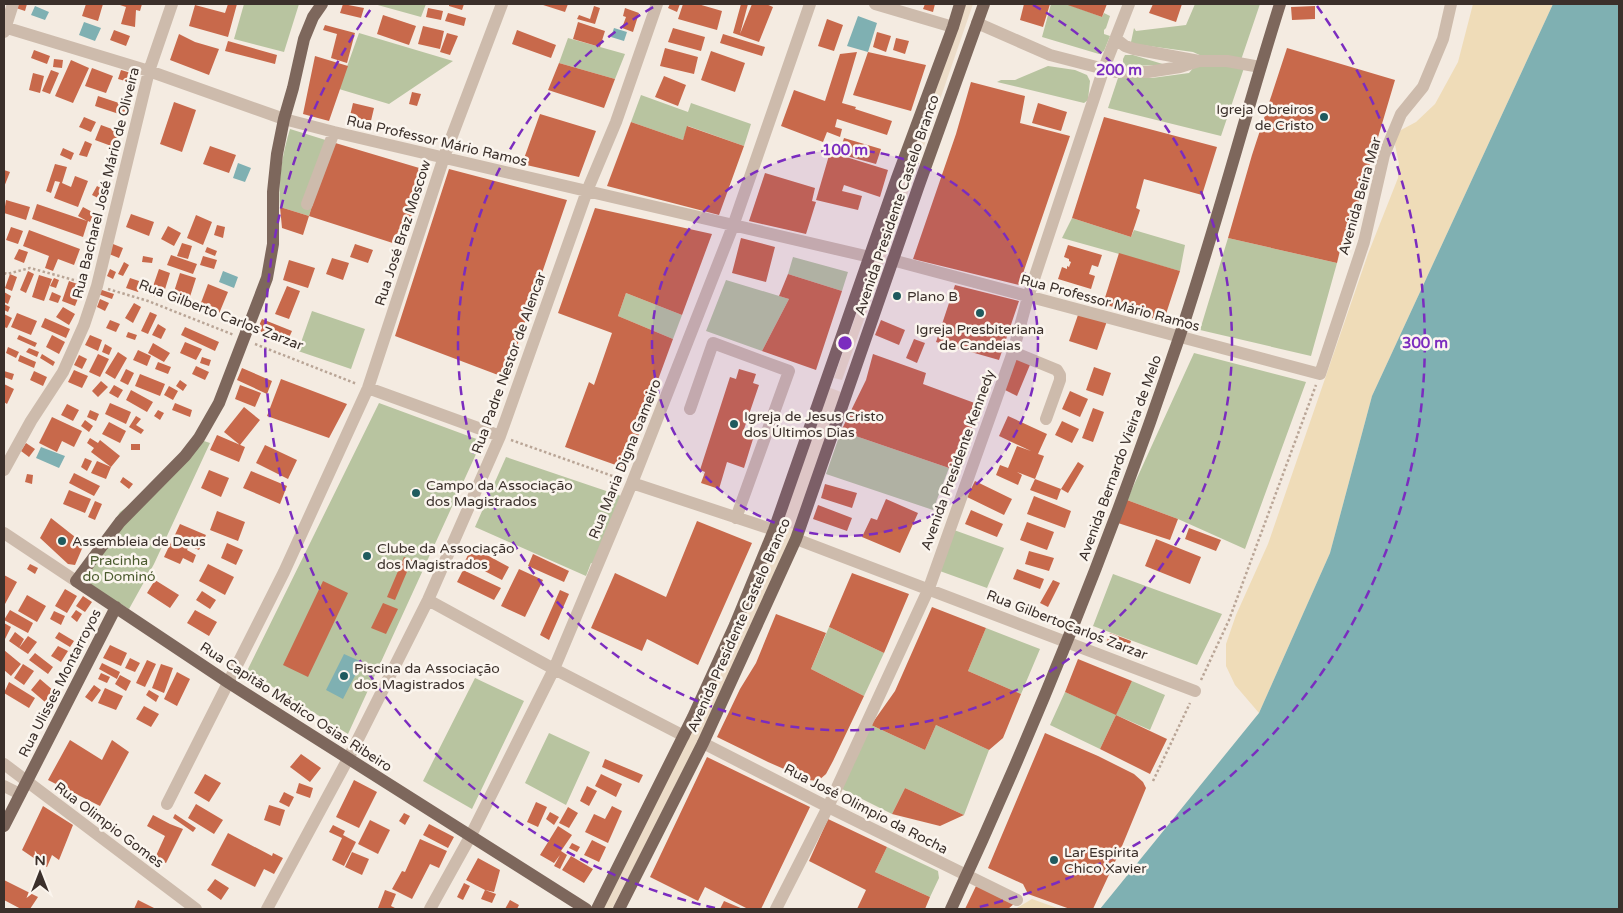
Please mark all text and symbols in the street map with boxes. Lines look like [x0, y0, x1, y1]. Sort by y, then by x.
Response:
text: 200 m [1096, 61, 1142, 79]
street label: Rua Bacharel José Mário de Oliveira [69, 66, 143, 300]
street label: Avenida Presidente Castelo Branco [851, 92, 943, 318]
place label: Igreja Obreiros de Cristo [1216, 101, 1314, 134]
marker: Igreja Obreiros de Cristo [1318, 111, 1330, 123]
street label: Rua Professor Mário Ramos [345, 112, 529, 170]
street label: Avenida Beira Mar [1335, 134, 1385, 257]
text: 100 m [822, 141, 868, 159]
street label: Rua José Braz Moscow [371, 158, 435, 308]
street label: Rua Padre Nestor de Alencar [468, 269, 550, 456]
street label: Rua Professor Mário Ramos [1018, 271, 1202, 335]
street label: Rua Gilberto Carlos Zarzar [136, 276, 306, 354]
place label: Plano B [907, 288, 958, 305]
marker: Plano B [891, 290, 903, 302]
marker: Igreja Presbiteriana de Candeias [974, 307, 986, 319]
place label: Igreja Presbiteriana de Candeias [916, 321, 1044, 354]
centre of rings [836, 334, 854, 352]
text: 300 m [1402, 334, 1448, 352]
street label: Avenida Bernardo Vieira de Melo [1075, 353, 1165, 563]
street label: Avenida Presidente Kennedy [917, 367, 999, 553]
street label: Rua Maria Digna Gameiro [585, 377, 665, 541]
place label: Igreja de Jesus Cristo dos Últimos Dias [744, 408, 884, 441]
marker: Igreja de Jesus Cristo dos Últimos Dias [728, 418, 740, 430]
place label: Campo da Associação dos Magistrados [426, 477, 573, 510]
marker: Campo da Associação dos Magistrados [410, 487, 422, 499]
street label: Avenida Presidente Castelo Branco [684, 515, 794, 735]
place label: Assembleia de Deus [72, 533, 206, 550]
marker: Assembleia de Deus [56, 535, 68, 547]
place label: Clube da Associação dos Magistrados [377, 540, 515, 573]
marker: Clube da Associação dos Magistrados [361, 550, 373, 562]
park label: Pracinha do Dominó [82, 552, 156, 585]
street label: Rua GilbertoCarlos Zarzar [984, 586, 1150, 664]
street label: Rua Ulisses Montarroyos [15, 606, 105, 760]
street label: Rua Capitão Médico Osias Ribeiro [197, 638, 395, 776]
place label: Piscina da Associação dos Magistrados [354, 660, 500, 693]
marker: Piscina da Associação dos Magistrados [338, 670, 350, 682]
street label: Rua José Olimpio da Rocha [781, 760, 951, 858]
street label: Rua Olimpio Gomes [51, 778, 167, 872]
place label: Lar Espírita Chico Xavier [1064, 844, 1147, 877]
north arrow [15, 848, 65, 898]
text: N [34, 852, 46, 869]
marker: Lar Espírita Chico Xavier [1048, 854, 1060, 866]

